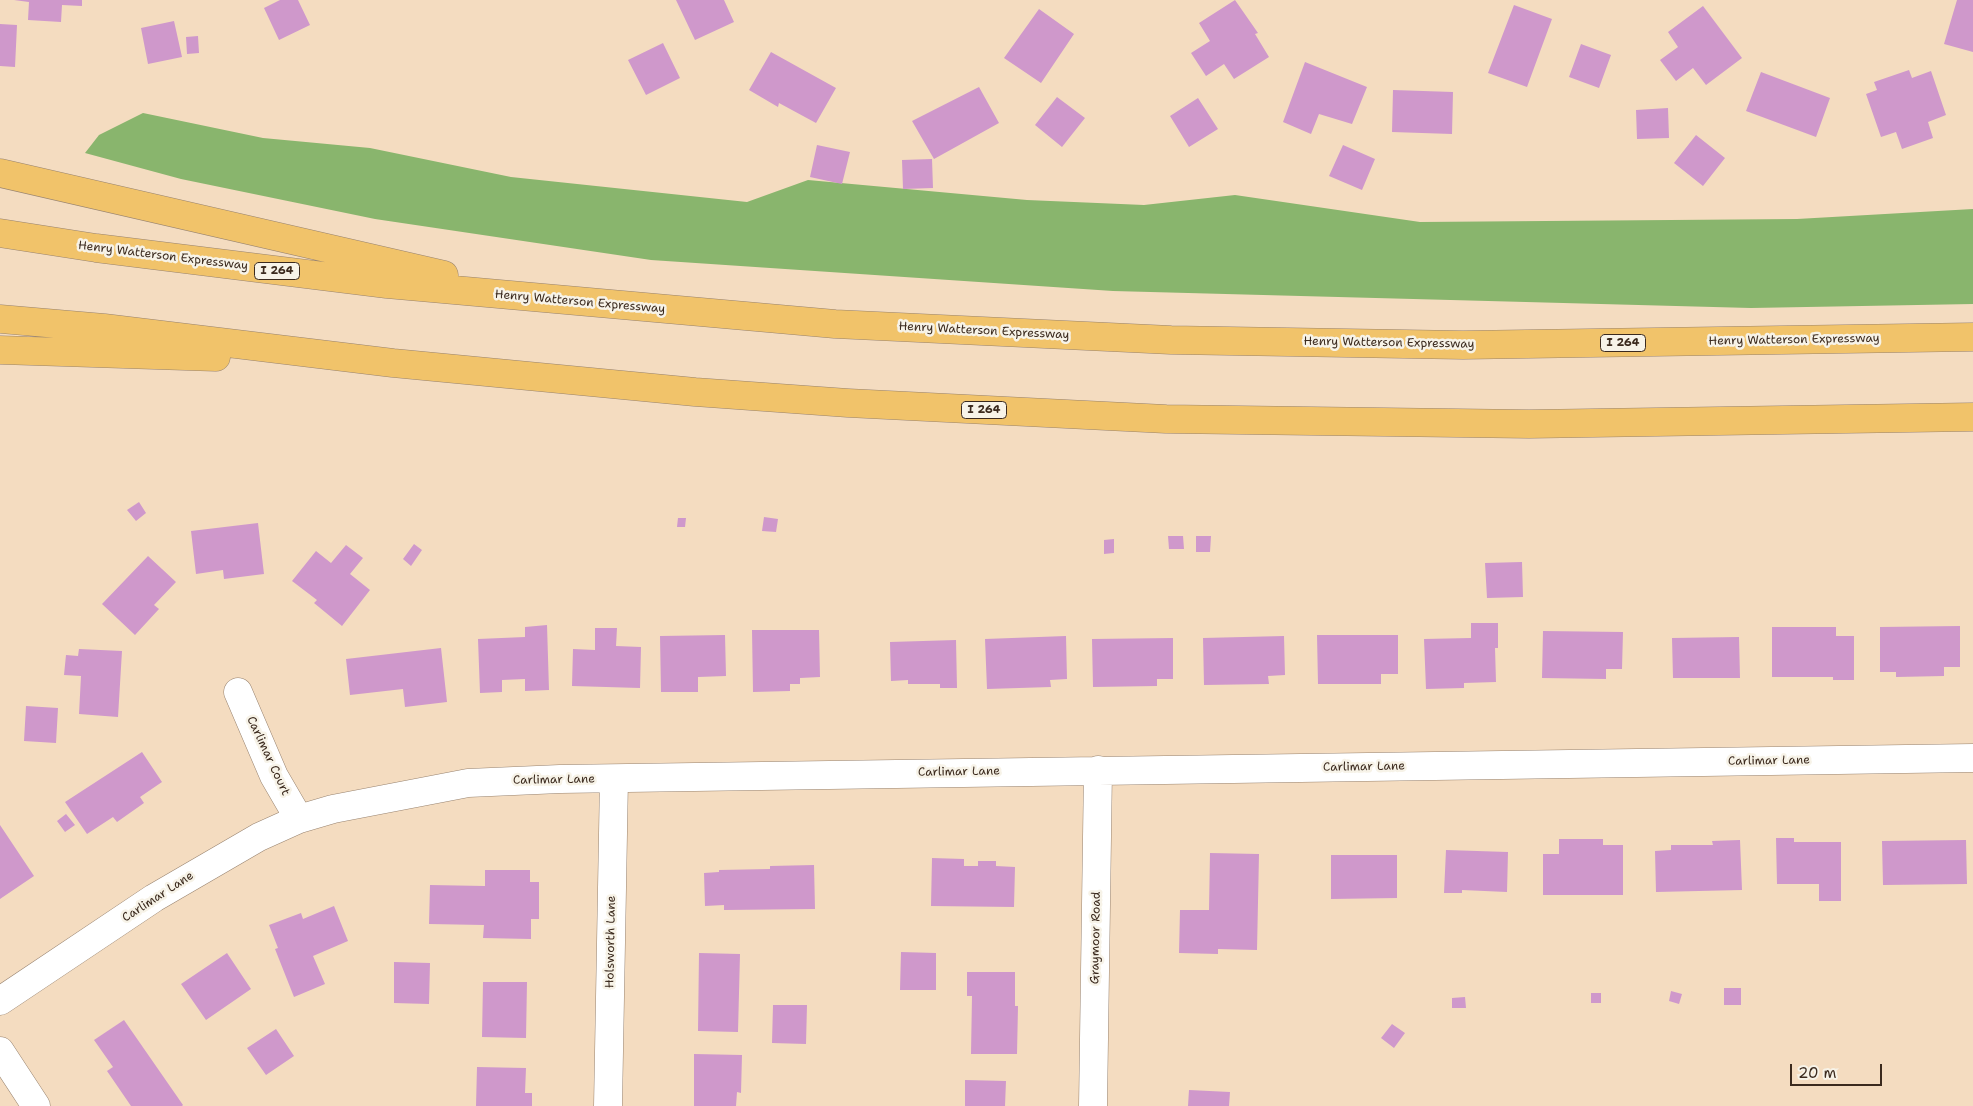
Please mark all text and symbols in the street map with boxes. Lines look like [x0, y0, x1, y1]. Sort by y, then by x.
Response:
street label: Henry Watterson Expressway [77, 238, 249, 274]
road number: I 264 [254, 262, 300, 280]
street label: Henry Watterson Expressway [494, 287, 666, 317]
street label: Henry Watterson Expressway [898, 319, 1070, 343]
street label: Henry Watterson Expressway [1708, 331, 1880, 349]
street label: Henry Watterson Expressway [1303, 334, 1475, 352]
road number: I 264 [1600, 334, 1646, 352]
road number: I 264 [962, 402, 1006, 418]
street label: Carlimar Court [243, 714, 293, 798]
street label: Carlimar Lane [1728, 753, 1810, 769]
street label: Carlimar Lane [1323, 759, 1405, 775]
street label: Carlimar Lane [918, 764, 1000, 780]
street label: Carlimar Lane [513, 772, 595, 788]
street label: Carlimar Lane [120, 869, 196, 925]
street label: Graymoor Road [1088, 892, 1104, 984]
street label: Holsworth Lane [603, 896, 619, 988]
scale bar [1793, 1054, 1886, 1086]
text: 20 m [1798, 1063, 1837, 1083]

